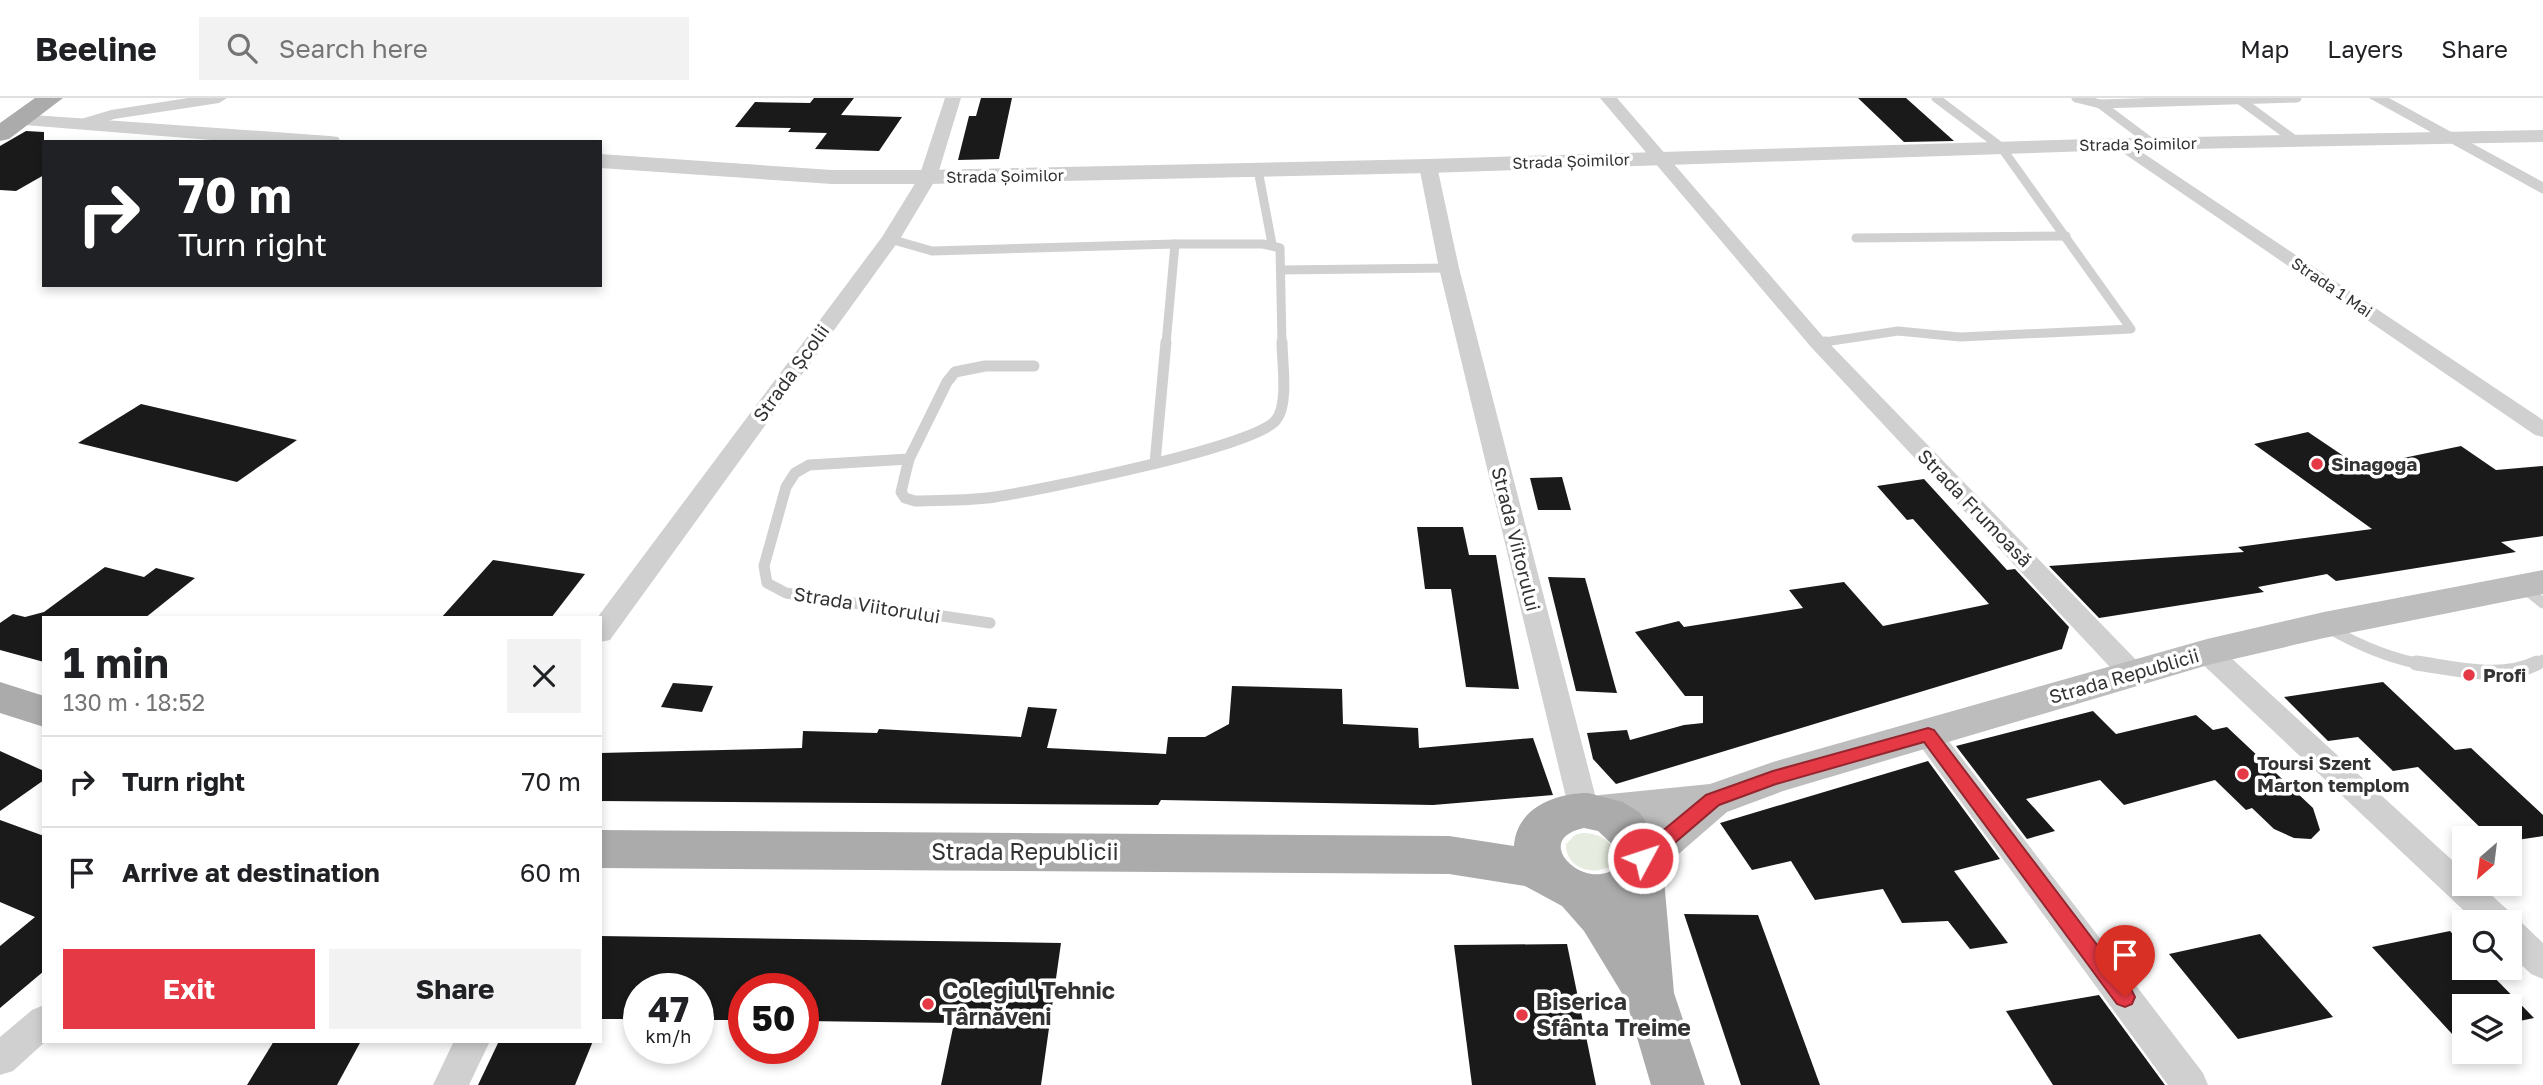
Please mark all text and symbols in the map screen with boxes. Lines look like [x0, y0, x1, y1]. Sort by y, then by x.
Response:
search box [199, 17, 689, 80]
text: Beeline [35, 29, 157, 68]
icon: search [223, 29, 261, 67]
text: Search here [279, 33, 428, 64]
text: Map [2240, 34, 2289, 63]
text: Layers [2327, 34, 2403, 63]
text: Share [2441, 34, 2508, 63]
street label: Strada Șoimilor [2079, 133, 2197, 155]
street label: Strada Șoimilor [1512, 149, 1630, 173]
text: 70 m [178, 165, 292, 224]
street label: Strada Șoimilor [946, 165, 1064, 187]
icon: right [63, 168, 154, 259]
text: Turn right [178, 225, 327, 263]
street label: Strada 1 Mai [2288, 253, 2376, 321]
street label: Strada Școlii [748, 320, 834, 426]
street label: Strada Frumoasă [1913, 444, 2037, 571]
place label: Sinagoga [2331, 452, 2417, 475]
marker: Sinagoga [2309, 456, 2325, 472]
street label: Strada Viitorului [1487, 464, 1546, 613]
street label: Strada Viitorului [792, 582, 942, 627]
text: 1 min [63, 637, 169, 687]
button: close [507, 639, 581, 713]
street label: Strada Republicii [2046, 643, 2201, 708]
place label: Profi [2483, 663, 2526, 686]
marker: Profi [2461, 667, 2477, 683]
text: 130 m · 18:52 [63, 688, 205, 716]
place label: Toursi Szent Marton templom [2257, 751, 2409, 796]
icon: right [63, 763, 101, 801]
text: Turn right [122, 766, 245, 797]
text: 70 m [522, 766, 581, 797]
marker: Toursi Szent Marton templom [2235, 766, 2251, 782]
position arrow [1606, 821, 1680, 895]
north arrow [2452, 826, 2522, 896]
map controls [2452, 826, 2522, 1064]
street label: Strada Republicii [931, 837, 1119, 865]
icon: arrive [63, 854, 101, 892]
text: Arrive at destination [122, 857, 380, 888]
text: 60 m [520, 857, 581, 888]
button: search [2452, 910, 2522, 980]
pin [2095, 925, 2155, 997]
icon: arrive [2106, 936, 2144, 974]
button: Exit [63, 949, 315, 1029]
button: Share [329, 949, 581, 1029]
speed limit sign: 50 [728, 973, 819, 1064]
place label: Colegiul Tehnic Târnăveni [942, 976, 1115, 1030]
place label: Biserica Sfânta Treime [1536, 987, 1691, 1041]
text: 47 [648, 988, 689, 1030]
button: layers [2452, 994, 2522, 1064]
marker: Colegiul Tehnic Târnăveni [920, 996, 936, 1012]
marker: Biserica Sfânta Treime [1514, 1007, 1530, 1023]
text: km/h [646, 1025, 691, 1047]

